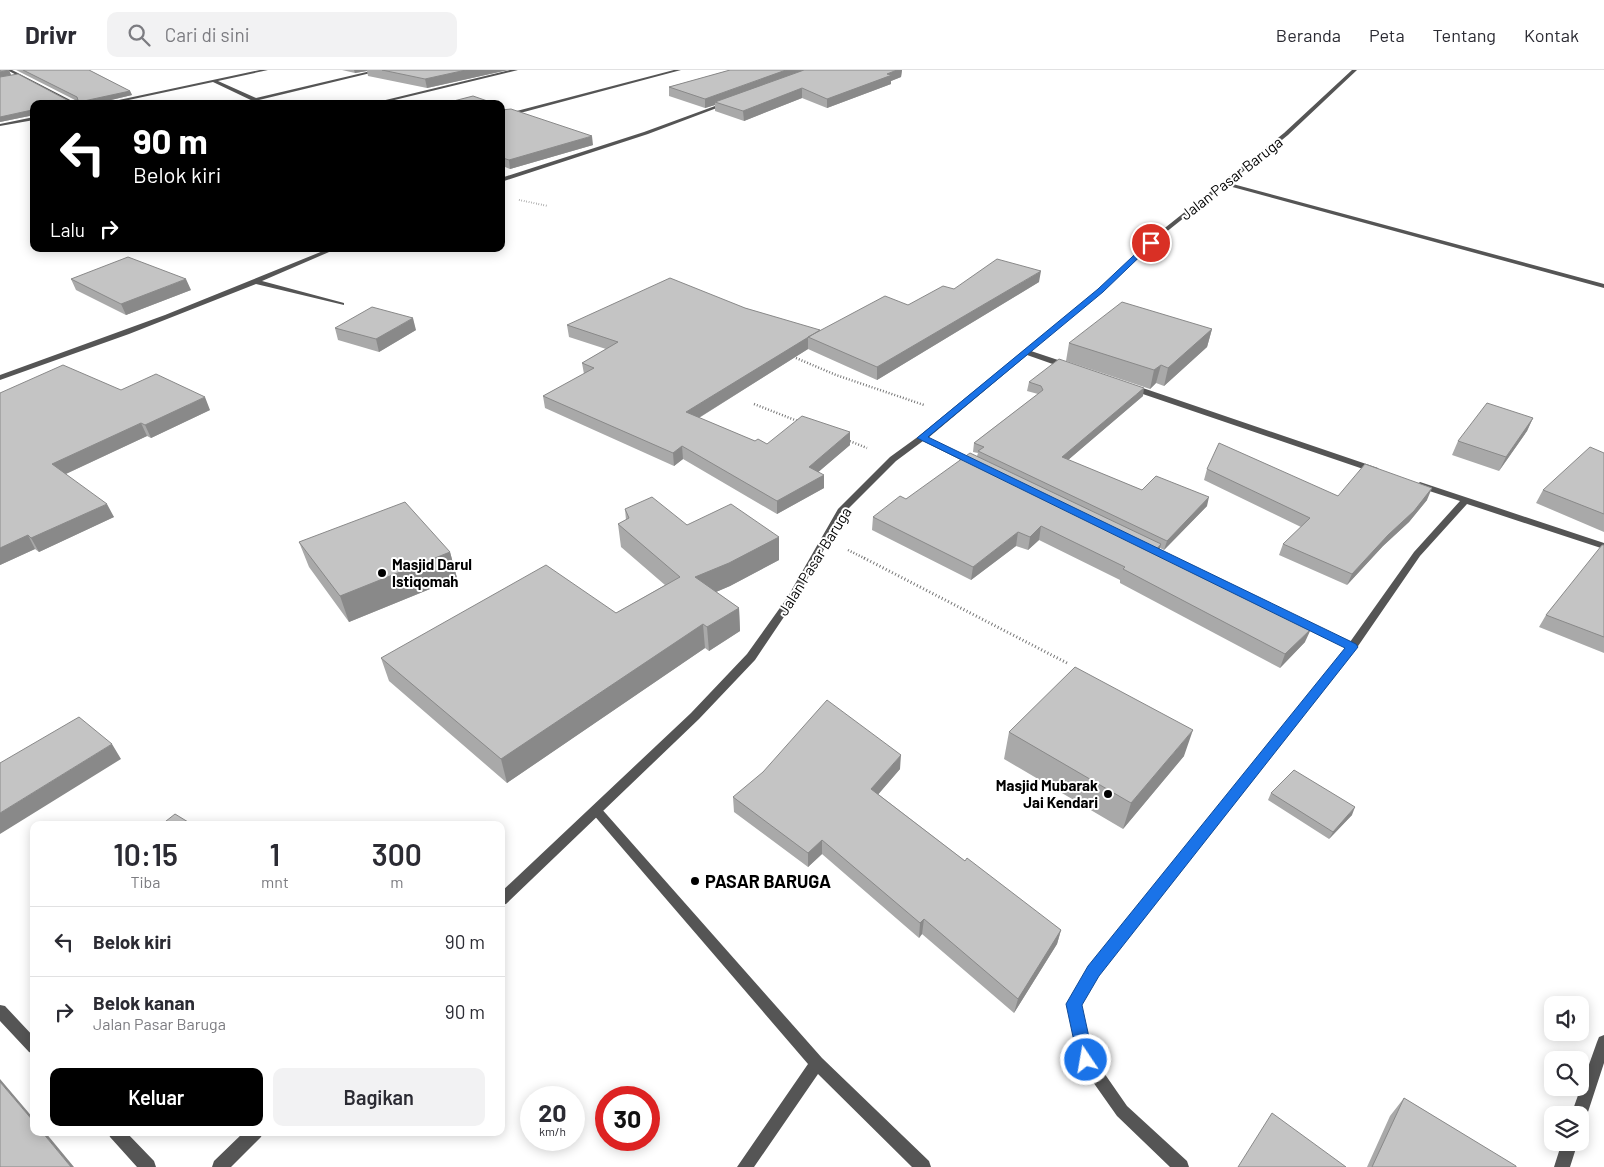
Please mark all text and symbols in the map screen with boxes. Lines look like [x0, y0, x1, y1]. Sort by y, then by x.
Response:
search box [107, 12, 457, 57]
text: Drivr [25, 20, 77, 49]
icon: search [125, 21, 153, 49]
text: Cari di sini [165, 23, 250, 46]
text: Beranda [1276, 24, 1341, 46]
text: Peta [1369, 24, 1405, 46]
text: Tentang [1433, 24, 1496, 46]
text: Kontak [1524, 24, 1579, 46]
text: 90 m [133, 119, 208, 161]
icon: left [50, 120, 115, 185]
street label: Jalan Pasar Baruga [1176, 133, 1286, 223]
text: Belok kiri [133, 161, 221, 187]
icon: right [95, 215, 123, 243]
text: Lalu [50, 218, 85, 241]
pin [1130, 222, 1172, 264]
icon: arrive [1137, 229, 1165, 257]
street label: Jalan Pasar Baruga [773, 503, 855, 619]
place label: Masjid Darul Istiqomah [392, 555, 472, 590]
marker: Masjid Darul Istiqomah [376, 567, 388, 579]
place label: Masjid Mubarak Jai Kendari [996, 776, 1098, 811]
marker: Masjid Mubarak Jai Kendari [1102, 788, 1114, 800]
text: 10:15 [113, 836, 178, 872]
text: 1 [270, 836, 280, 872]
text: 300 [372, 836, 422, 872]
place label: PASAR BARUGA [705, 870, 831, 892]
text: Tiba [131, 872, 160, 891]
text: mnt [261, 872, 289, 891]
text: m [390, 872, 403, 891]
marker: PASAR BARUGA [689, 875, 701, 887]
icon: left [50, 928, 78, 956]
text: Belok kiri [93, 930, 171, 953]
text: 90 m [445, 930, 485, 953]
text: Belok kanan [93, 991, 195, 1014]
map controls [1544, 996, 1589, 1151]
button: sound [1544, 996, 1589, 1041]
icon: right [50, 998, 78, 1026]
text: 90 m [445, 1000, 485, 1023]
text: Jalan Pasar Baruga [93, 1014, 226, 1033]
position arrow [1059, 1033, 1111, 1085]
button: search [1544, 1051, 1589, 1096]
button: Keluar [50, 1068, 263, 1126]
button: Bagikan [273, 1068, 485, 1126]
speed limit sign: 30 [595, 1086, 660, 1151]
text: 20 [538, 1097, 567, 1127]
button: layers [1544, 1106, 1589, 1151]
text: km/h [539, 1124, 566, 1138]

